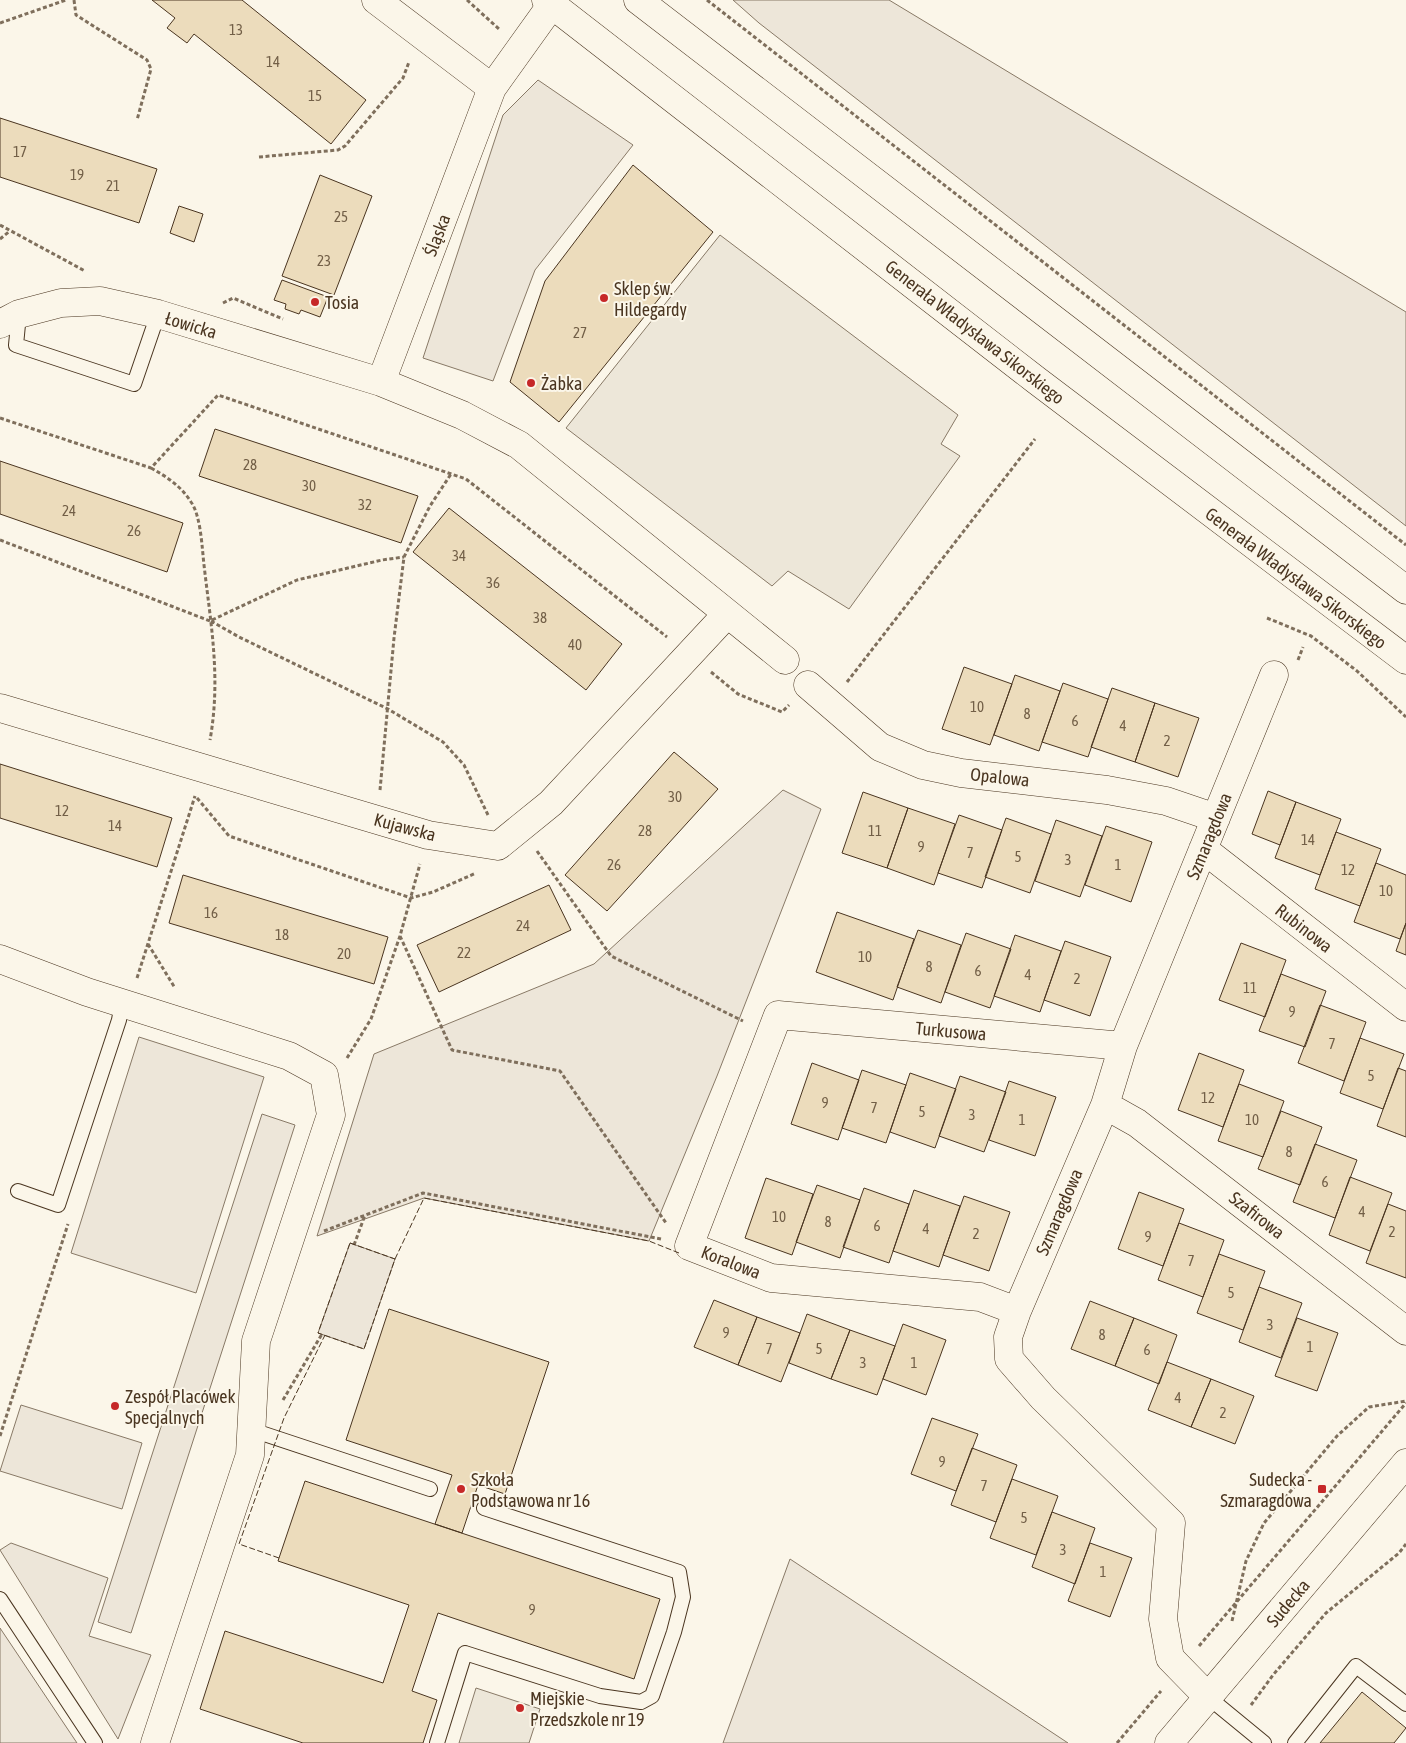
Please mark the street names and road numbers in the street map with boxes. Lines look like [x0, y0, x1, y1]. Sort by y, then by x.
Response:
street label: Śląska [419, 211, 455, 259]
street label: Generała Władysława Sikorskiego [881, 256, 1069, 408]
street label: Łowicka [163, 307, 219, 343]
street label: Generała Władysława Sikorskiego [1201, 503, 1391, 653]
street label: Opalowa [969, 763, 1031, 791]
street label: Szmaragdowa [1182, 789, 1236, 883]
street label: Kujawska [372, 809, 438, 845]
street label: Rubinowa [1271, 899, 1337, 957]
street label: Turkusowa [915, 1017, 987, 1045]
street label: Szmaragdowa [1031, 1166, 1087, 1258]
street label: Szafirowa [1225, 1187, 1289, 1243]
street label: Koralowa [698, 1241, 764, 1283]
street label: Sudecka [1262, 1575, 1314, 1631]

